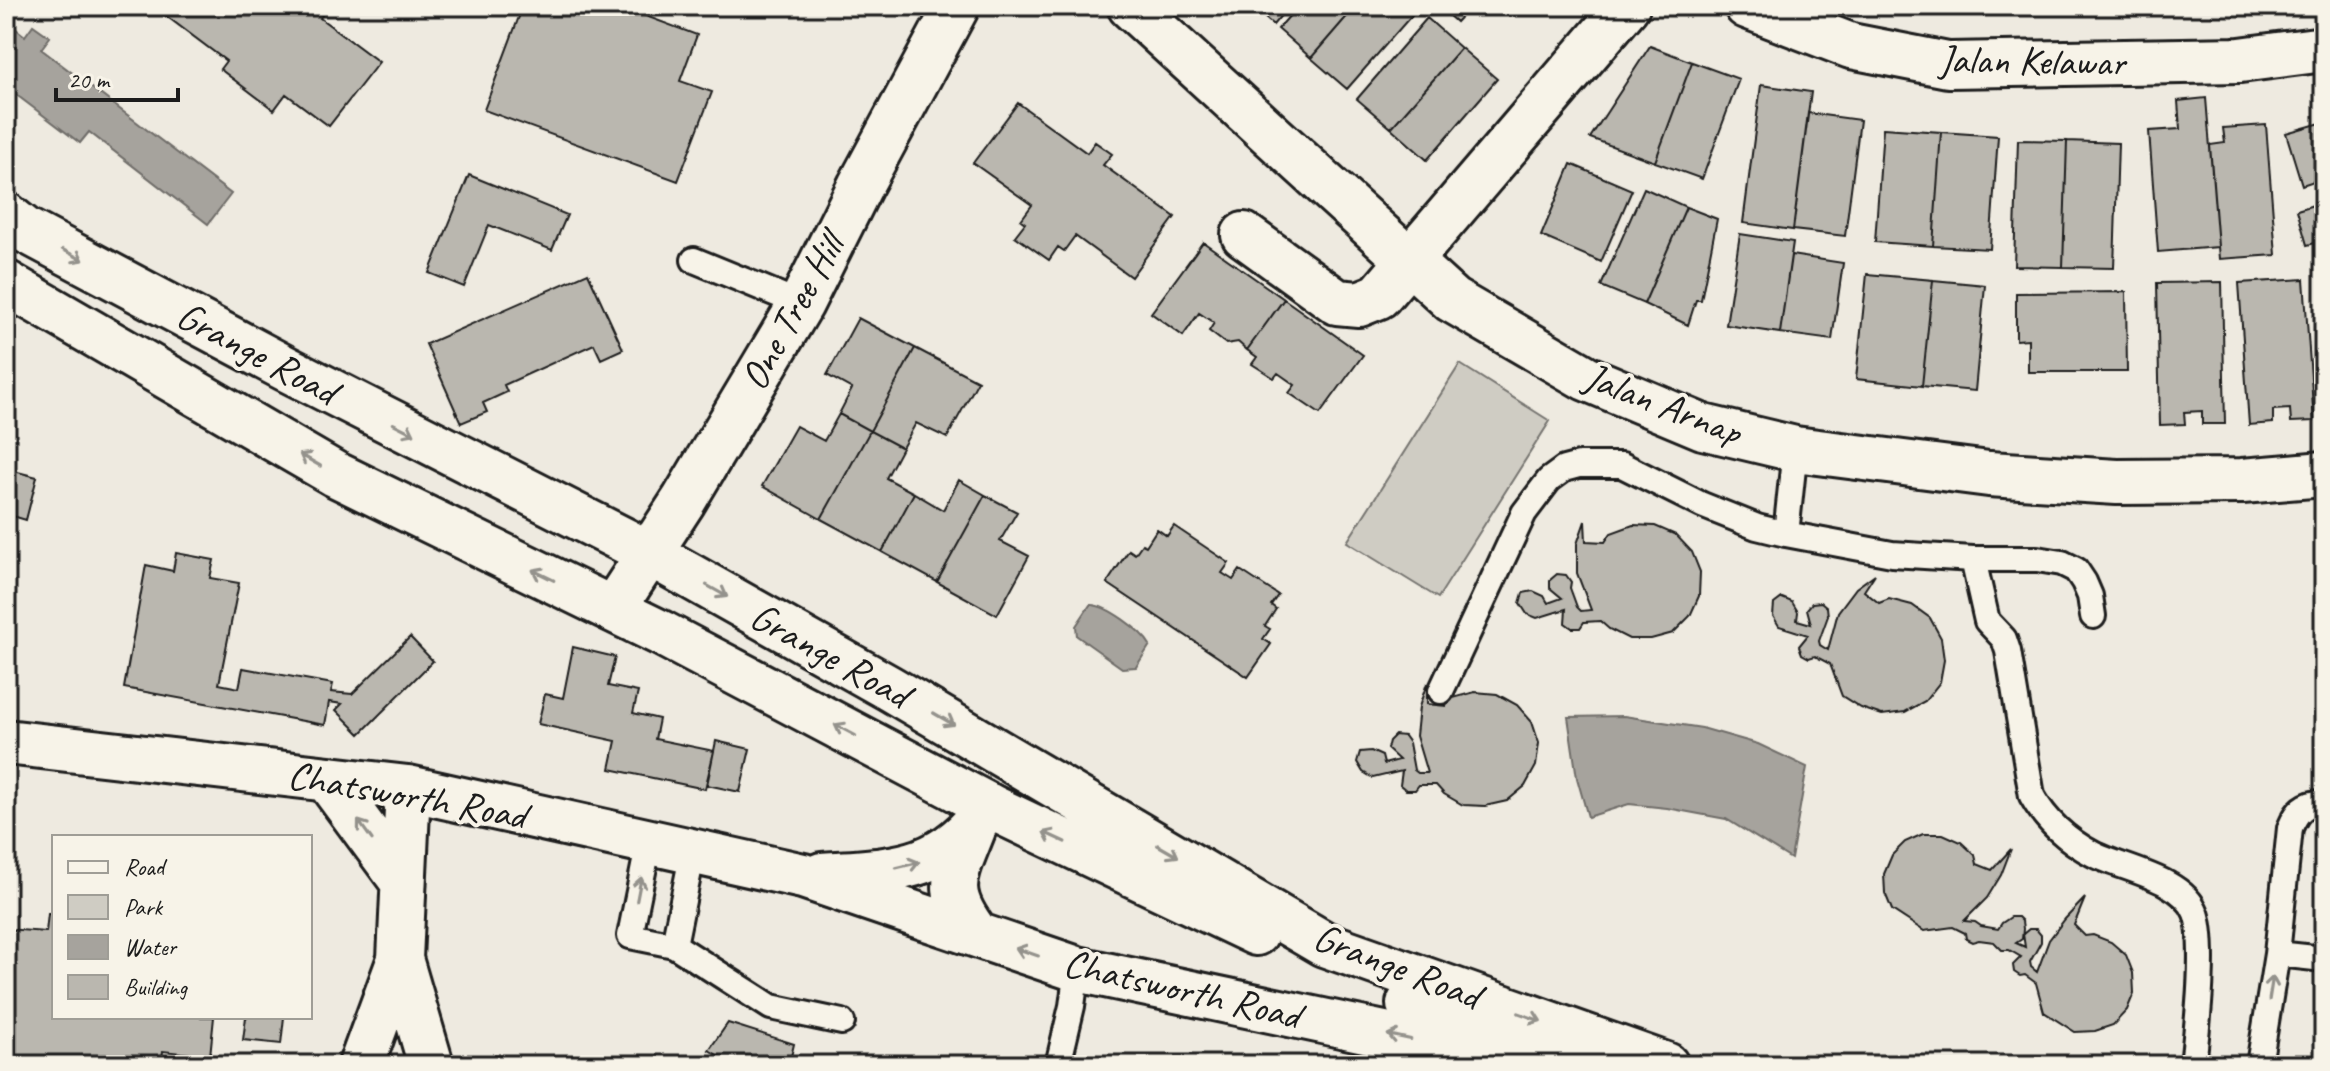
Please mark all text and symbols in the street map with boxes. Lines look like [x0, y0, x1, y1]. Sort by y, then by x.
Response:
street label: Jalan Kelawar [1936, 34, 2128, 88]
scale bar [56, 52, 178, 102]
text: 20 m [68, 65, 111, 95]
street label: One Tree Hill [729, 219, 859, 399]
one-way arrow [60, 248, 84, 263]
street label: Grange Road [168, 290, 351, 419]
street label: Jalan Arnap [1576, 351, 1751, 458]
one-way arrow [392, 422, 416, 437]
one-way arrow [299, 452, 322, 468]
one-way arrow [531, 567, 555, 582]
one-way arrow [705, 584, 729, 599]
street label: Grange Road [742, 591, 924, 722]
one-way arrow [932, 712, 955, 728]
one-way arrow [834, 722, 858, 737]
street label: Chatsworth Road [284, 749, 536, 842]
one-way arrow [356, 820, 373, 842]
one-way arrow [1043, 829, 1067, 844]
legend [52, 835, 312, 1019]
one-way arrow [1156, 844, 1179, 860]
text: Road [124, 852, 168, 882]
one-way arrow [895, 856, 921, 871]
one-way arrow [632, 876, 647, 902]
text: Park [124, 892, 164, 922]
street label: Grange Road [1307, 911, 1493, 1023]
text: Water [124, 932, 179, 962]
street label: Chatsworth Road [1059, 938, 1311, 1042]
one-way arrow [1015, 943, 1040, 958]
text: Building [124, 972, 189, 1002]
one-way arrow [2265, 976, 2280, 1001]
one-way arrow [1517, 1010, 1542, 1025]
one-way arrow [1387, 1029, 1413, 1044]

